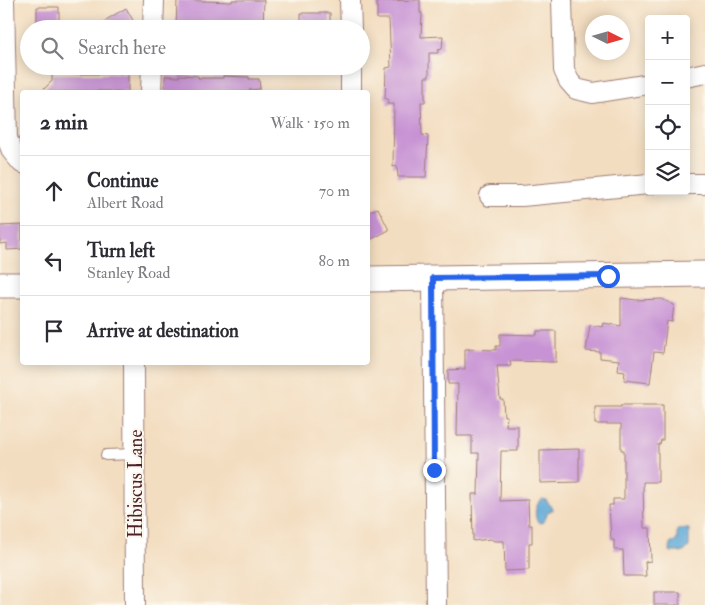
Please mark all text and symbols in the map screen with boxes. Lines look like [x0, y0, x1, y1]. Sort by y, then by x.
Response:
north arrow [585, 15, 630, 60]
map controls [645, 15, 690, 195]
button: + [645, 15, 690, 60]
search box [20, 20, 370, 75]
icon: search [38, 34, 66, 62]
text: Search here [78, 36, 166, 60]
button: − [645, 60, 690, 105]
button: locate [645, 105, 690, 150]
text: 2 min [40, 109, 88, 136]
text: Walk · 150 m [270, 113, 350, 133]
button: layers [645, 150, 690, 195]
text: Continue [87, 169, 158, 193]
icon: ahead [40, 177, 68, 205]
text: 70 m [319, 181, 350, 201]
text: Albert Road [87, 193, 164, 213]
text: Turn left [87, 239, 155, 263]
icon: left [40, 247, 68, 275]
text: 80 m [319, 251, 350, 271]
text: Stanley Road [87, 263, 171, 283]
route start [597, 265, 620, 288]
icon: arrive [40, 317, 68, 345]
text: Arrive at destination [87, 319, 239, 343]
street label: Hibiscus Lane [124, 430, 148, 538]
route end [423, 459, 446, 482]

